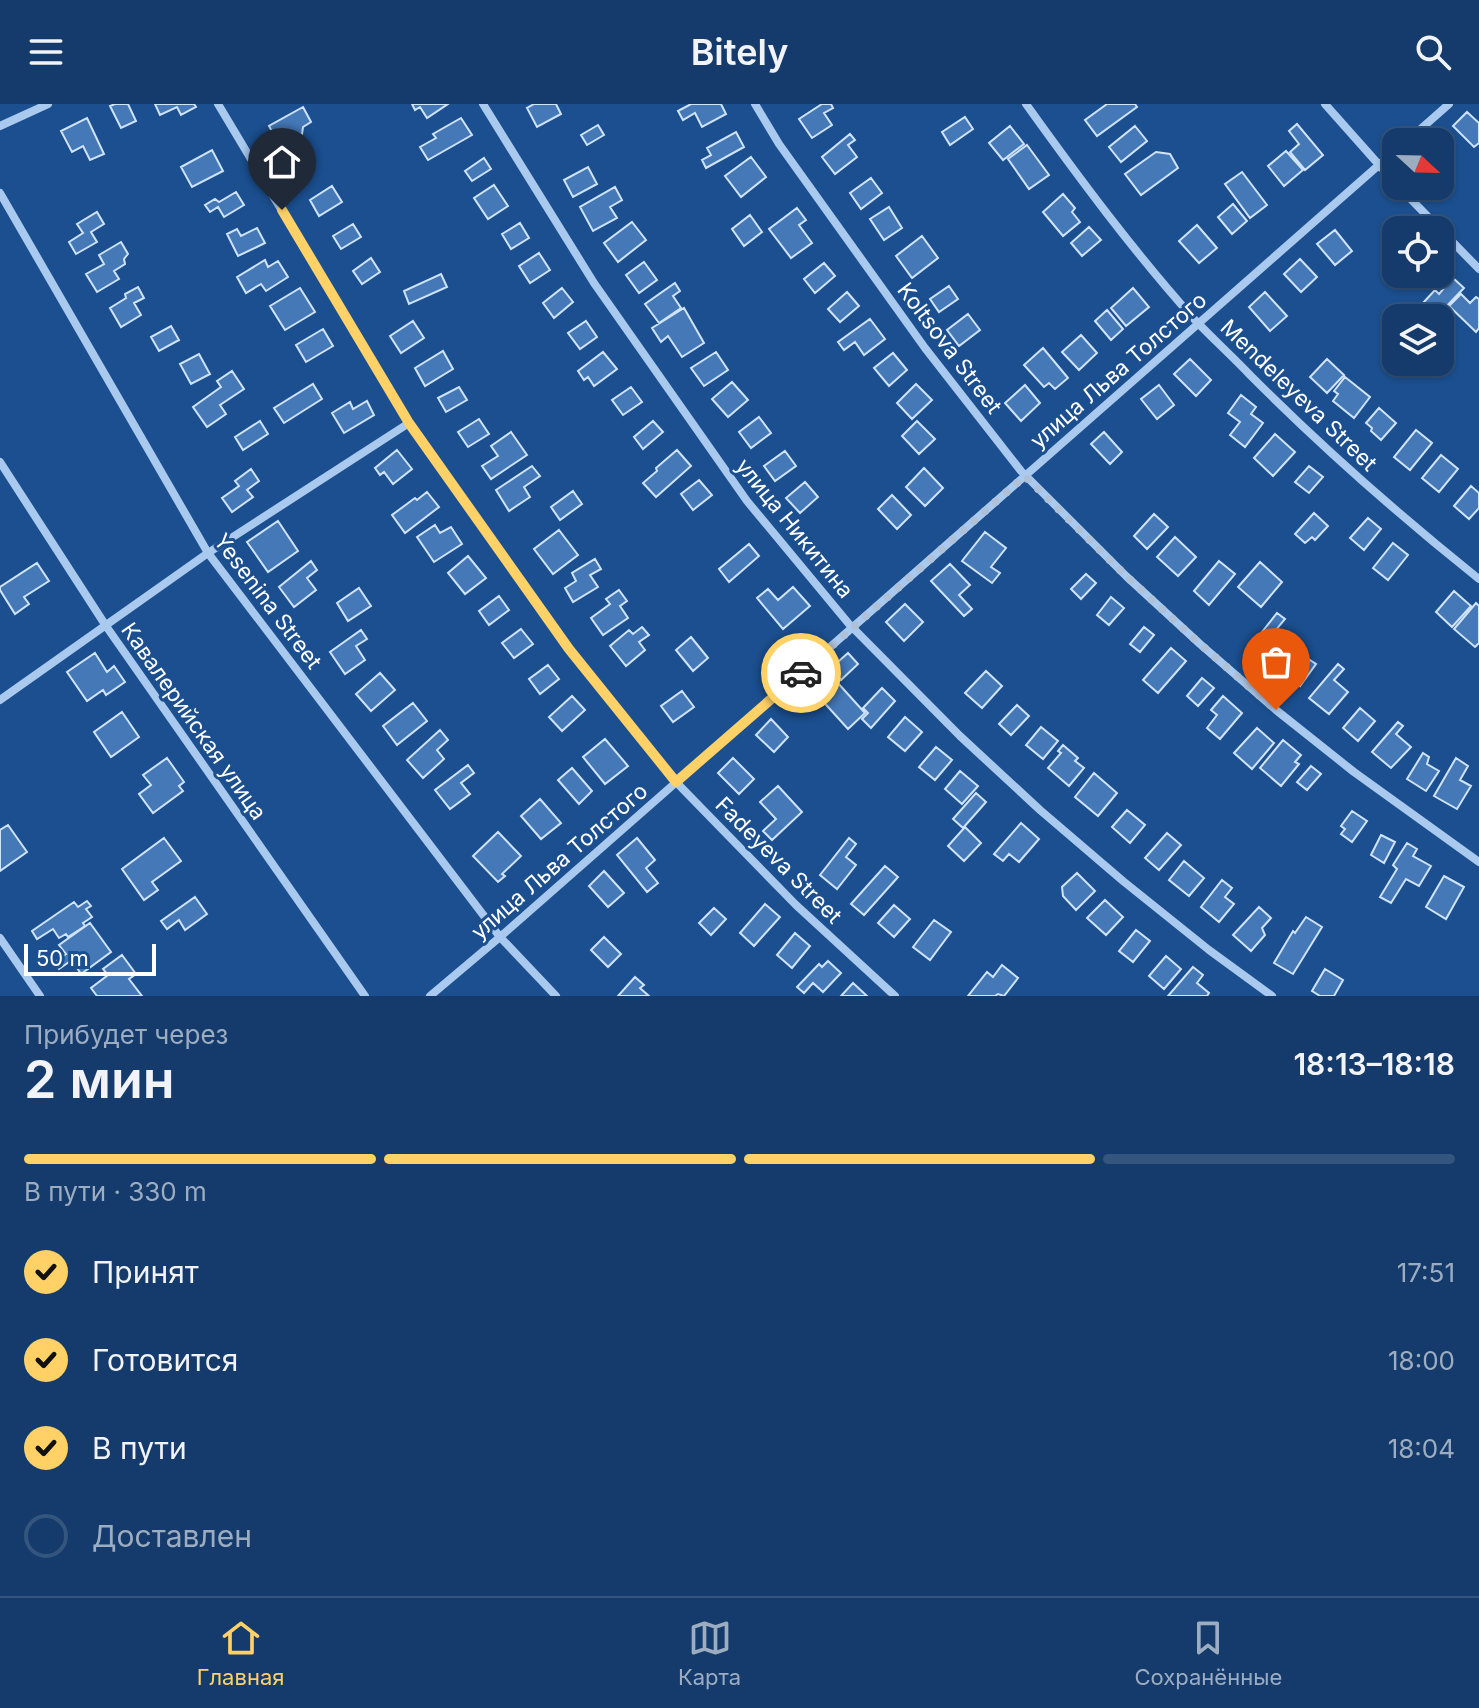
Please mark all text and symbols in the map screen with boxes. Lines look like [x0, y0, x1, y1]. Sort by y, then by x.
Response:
icon: menu [24, 30, 68, 74]
text: Bitely [691, 30, 788, 74]
icon: search [1411, 30, 1455, 74]
pin [248, 128, 316, 210]
north arrow [1382, 128, 1454, 200]
map controls [1382, 128, 1454, 376]
icon: home [260, 140, 304, 184]
button: locate [1382, 216, 1454, 288]
street label: Koltsova Street [892, 277, 1008, 419]
street label: улица Льва Толстого [1025, 286, 1211, 454]
button: layers [1382, 304, 1454, 376]
street label: Mendeleyeva Street [1216, 314, 1382, 476]
street label: улица Никитина [731, 453, 859, 603]
street label: Yesenina Street [209, 528, 327, 674]
street label: Кавалерийская улица [116, 617, 272, 825]
pin [1242, 628, 1310, 710]
courier [761, 633, 841, 713]
icon: bag [1254, 640, 1298, 684]
icon: car [779, 651, 823, 695]
street label: улица Льва Толстого [466, 777, 652, 945]
street label: Fadeyeva Street [710, 791, 848, 929]
scale bar [24, 940, 156, 976]
text: 50 m [36, 945, 89, 971]
text: Прибудет через [24, 1019, 228, 1050]
text: 18:13–18:18 [1293, 1046, 1455, 1082]
text: 2 мин [24, 1048, 175, 1111]
text: В пути · 330 m [24, 1176, 207, 1207]
icon: check [24, 1250, 68, 1294]
text: Принят [92, 1254, 199, 1290]
text: 17:51 [1397, 1257, 1455, 1288]
icon: check [24, 1338, 68, 1382]
text: Готовится [92, 1342, 238, 1378]
text: 18:00 [1388, 1345, 1455, 1376]
icon: check [24, 1426, 68, 1470]
text: В пути [92, 1430, 187, 1466]
text: 18:04 [1388, 1433, 1455, 1464]
text: Доставлен [92, 1518, 252, 1554]
tab: Главная [197, 1616, 284, 1690]
tab: Карта [678, 1616, 741, 1690]
tab: Сохранённые [1135, 1616, 1282, 1690]

